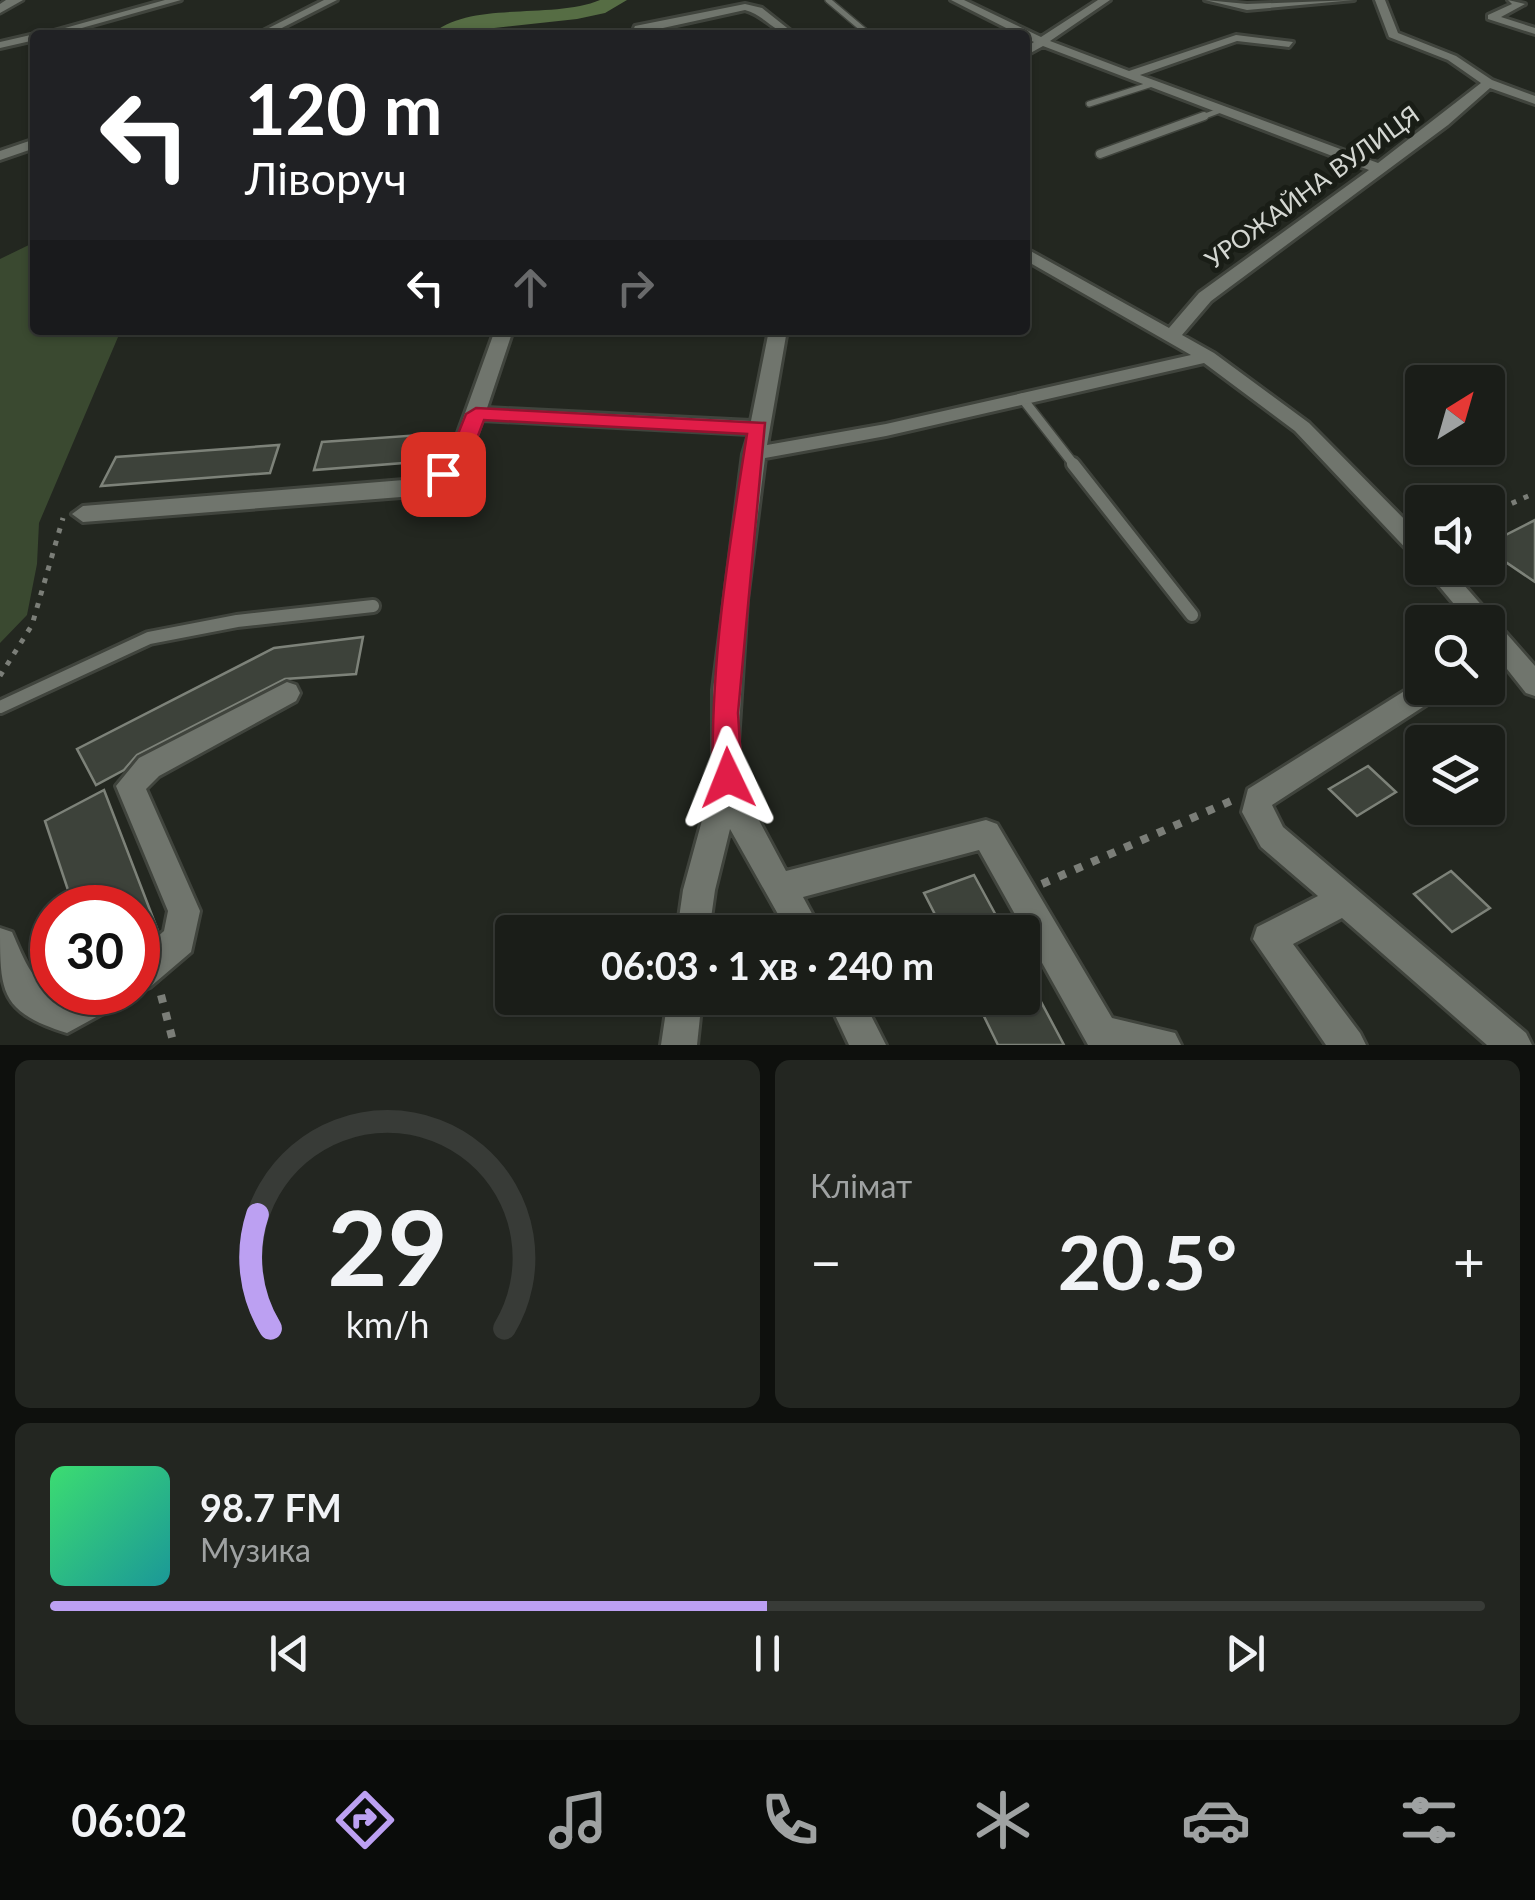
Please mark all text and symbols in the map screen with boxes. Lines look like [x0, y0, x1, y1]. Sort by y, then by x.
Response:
text: 120 m [245, 66, 442, 150]
icon: left [80, 70, 210, 200]
street label: УРОЖАЙНА ВУЛИЦЯ [1198, 98, 1424, 274]
text: Ліворуч [245, 151, 407, 205]
icon: left [398, 260, 453, 315]
icon: ahead [503, 260, 558, 315]
icon: right [608, 260, 663, 315]
north arrow [1405, 365, 1505, 465]
map controls [1405, 365, 1505, 825]
pin [401, 432, 486, 517]
icon: arrive [416, 447, 471, 502]
button: sound [1405, 485, 1505, 585]
button: search [1405, 605, 1505, 705]
button: layers [1405, 725, 1505, 825]
position arrow [676, 726, 780, 830]
speed limit sign: 30 [30, 885, 160, 1015]
text: 06:03 · 1 хв · 240 m [601, 942, 934, 988]
text: Клімат [810, 1166, 912, 1205]
text: 29 [327, 1183, 448, 1308]
text: 20.5° [1058, 1216, 1237, 1306]
text: − [810, 1228, 842, 1294]
text: + [1453, 1228, 1485, 1294]
text: km/h [346, 1303, 429, 1346]
text: 98.7 FM [200, 1484, 342, 1530]
text: Музика [200, 1530, 311, 1569]
icon: previous [262, 1626, 317, 1681]
icon: pause [740, 1626, 795, 1681]
icon: next [1218, 1626, 1273, 1681]
icon: directions [330, 1785, 400, 1855]
icon: music [543, 1785, 613, 1855]
icon: phone [755, 1785, 825, 1855]
icon: climate [968, 1785, 1038, 1855]
icon: car [1181, 1785, 1251, 1855]
icon: filters [1394, 1785, 1464, 1855]
text: 06:02 [71, 1793, 187, 1847]

